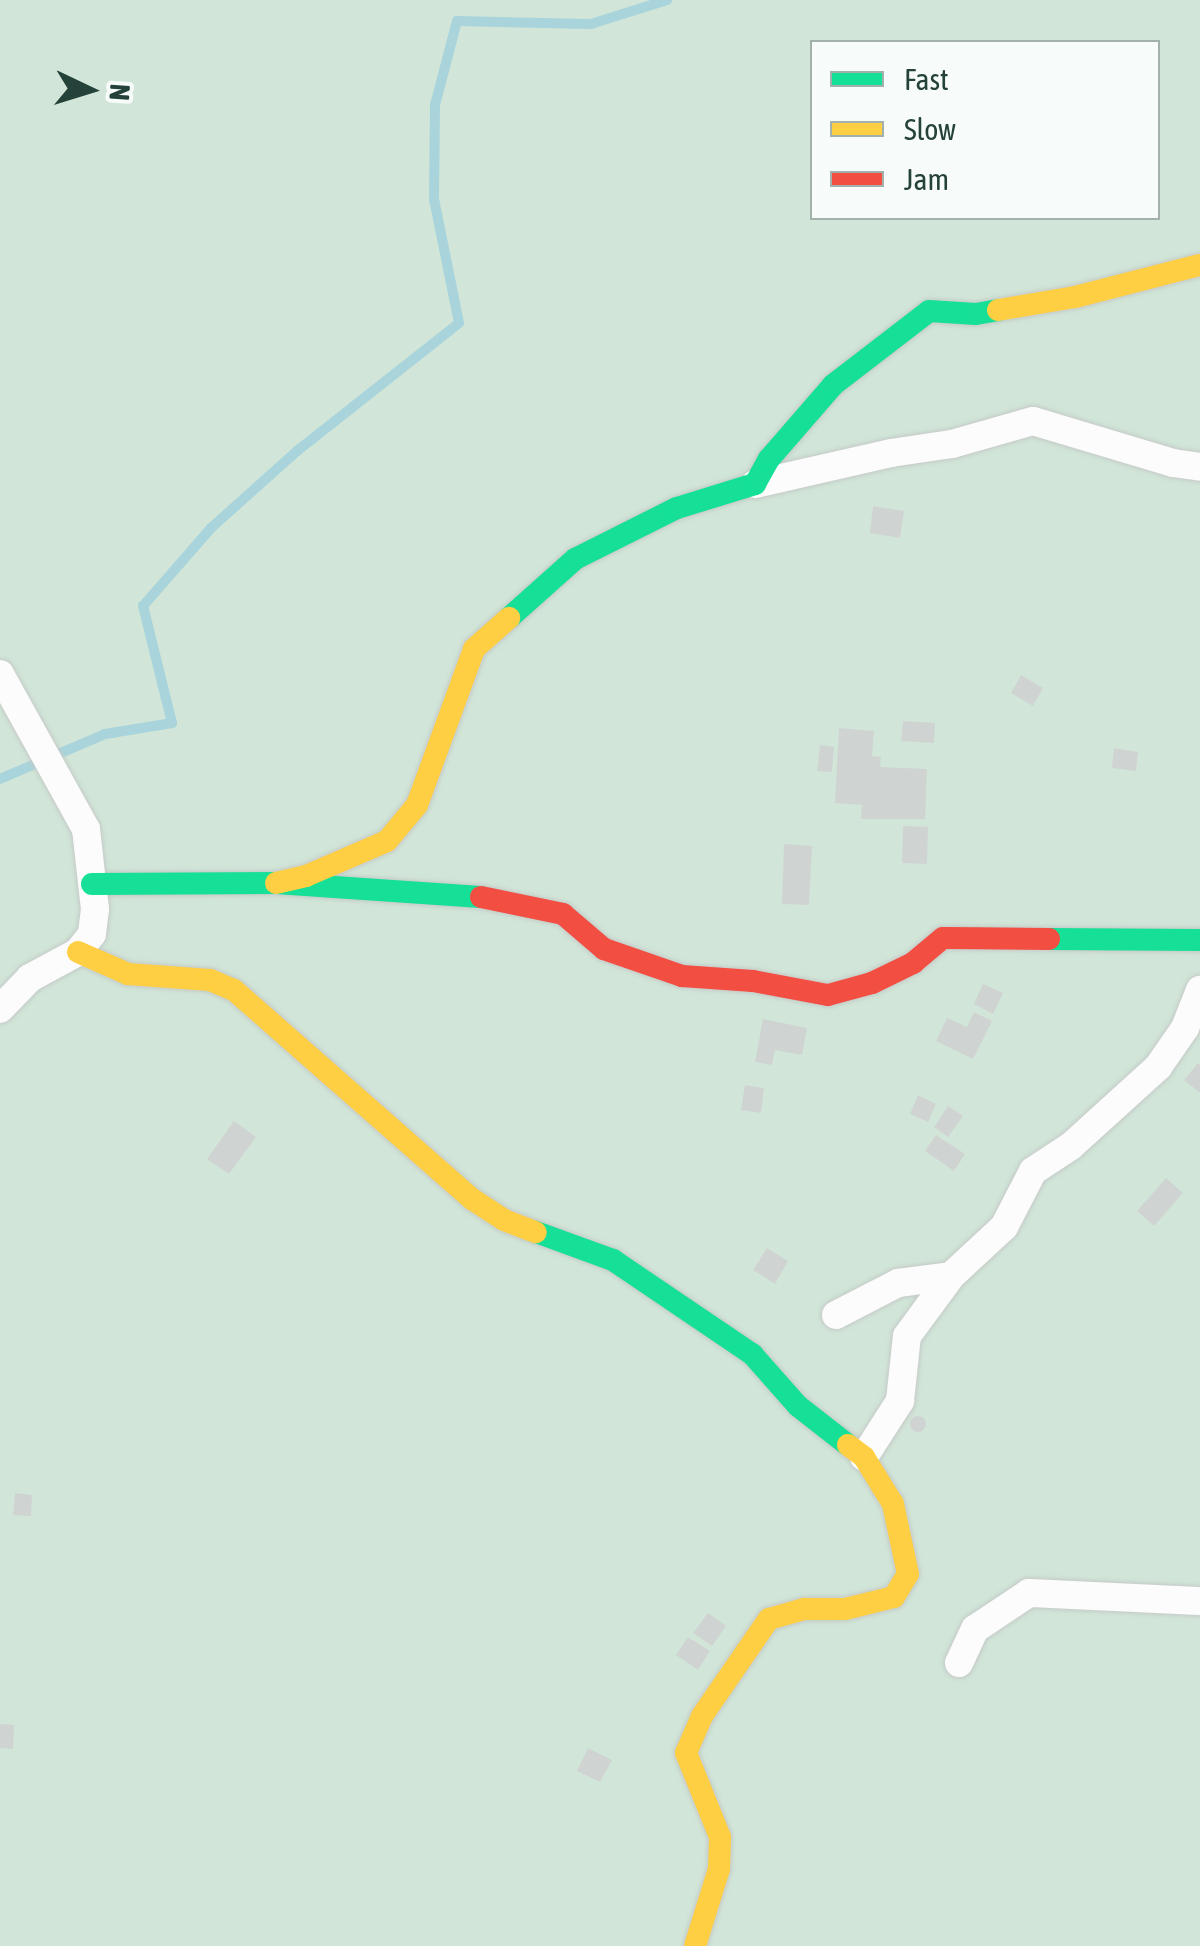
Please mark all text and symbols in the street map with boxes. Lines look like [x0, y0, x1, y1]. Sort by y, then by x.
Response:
north arrow [40, 40, 140, 140]
legend [810, 40, 1160, 220]
text: Fast [904, 62, 949, 96]
text: N [103, 83, 136, 101]
text: Slow [904, 112, 956, 146]
text: Jam [904, 162, 949, 196]

